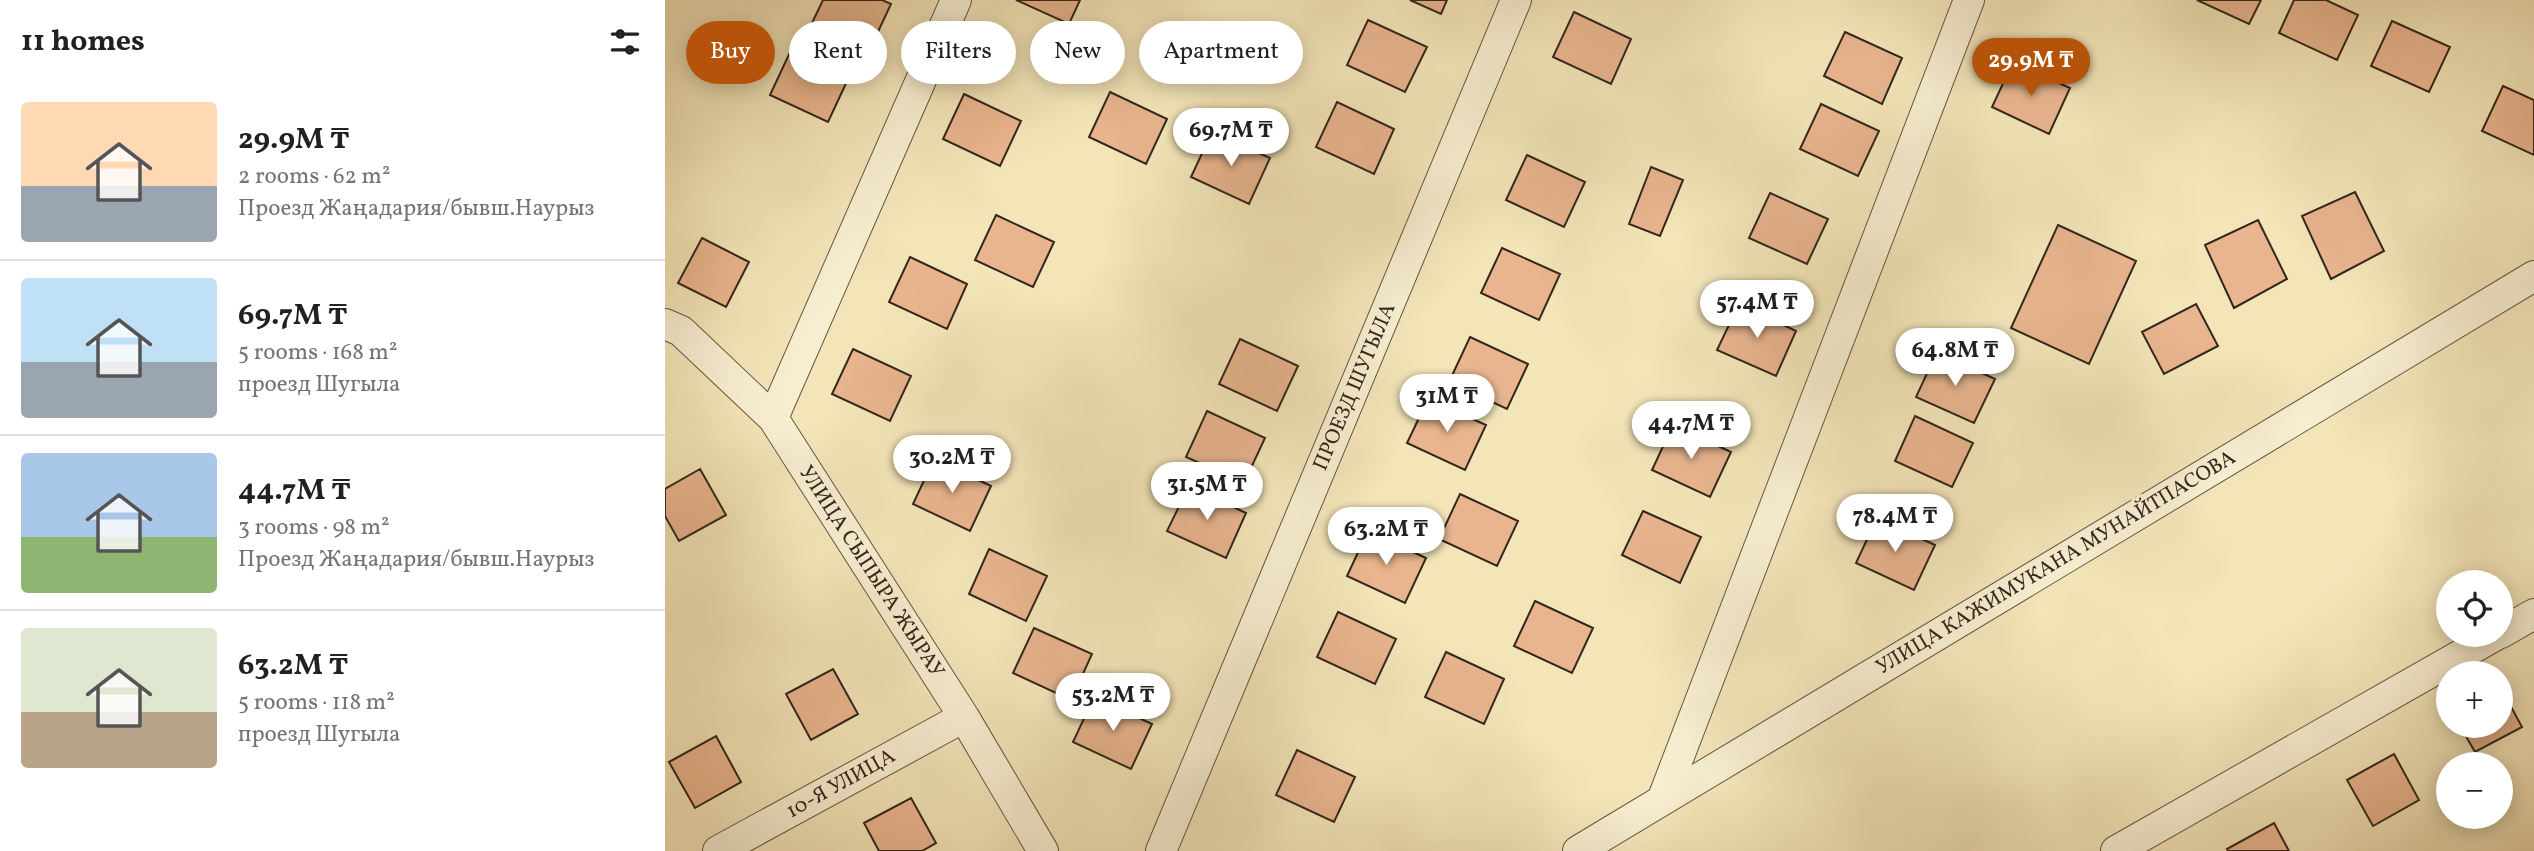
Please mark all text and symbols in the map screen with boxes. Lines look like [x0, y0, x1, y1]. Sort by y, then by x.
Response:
text: 11 homes [21, 21, 145, 63]
chip: Buy [686, 21, 775, 84]
chip: Rent [789, 21, 887, 84]
chip: Filters [901, 21, 1016, 84]
chip: New [1030, 21, 1125, 84]
chip: Apartment [1139, 21, 1303, 84]
icon: filters [606, 23, 644, 61]
pin: 29.9M ₸ [1966, 38, 2096, 98]
text: 29.9M ₸ [1988, 45, 2074, 77]
pin: 69.7M ₸ [1166, 108, 1296, 168]
text: 69.7M ₸ [1189, 115, 1273, 147]
text: 29.9M ₸ [238, 119, 350, 161]
icon: home [77, 130, 161, 214]
text: 2 rooms · 62 m² [238, 161, 390, 193]
text: Проезд Жаңадария/бывш.Наурыз [238, 193, 595, 225]
pin: 57.4M ₸ [1692, 280, 1822, 340]
text: 57.4M ₸ [1716, 287, 1798, 319]
text: 69.7M ₸ [238, 295, 348, 337]
street label: ПРОЕЗД ШУГЫЛА [1307, 299, 1403, 475]
icon: home [77, 306, 161, 390]
pin: 64.8M ₸ [1890, 328, 2020, 388]
text: 64.8M ₸ [1911, 335, 1999, 367]
text: 5 rooms · 168 m² [238, 337, 397, 369]
text: проезд Шугыла [238, 369, 401, 401]
pin: 31M ₸ [1398, 374, 1496, 434]
text: 31M ₸ [1416, 381, 1478, 413]
pin: 44.7M ₸ [1626, 402, 1756, 461]
text: 44.7M ₸ [1648, 408, 1734, 440]
pin: 30.2M ₸ [887, 435, 1017, 495]
text: 30.2M ₸ [909, 442, 995, 474]
street label: УЛИЦА КАЖИМУКАНА МУНАЙТПАСОВА [1871, 444, 2241, 682]
street label: УЛИЦА СЫПЫРА ЖЫРАУ [791, 460, 951, 684]
pin: 31.5M ₸ [1142, 462, 1272, 522]
text: 31.5M ₸ [1167, 469, 1247, 501]
text: 44.7M ₸ [238, 470, 351, 512]
icon: home [77, 481, 161, 565]
pin: 78.4M ₸ [1830, 494, 1960, 554]
text: 78.4M ₸ [1852, 501, 1938, 533]
pin: 63.2M ₸ [1321, 508, 1451, 567]
text: 3 rooms · 98 m² [238, 512, 390, 544]
text: 63.2M ₸ [1344, 514, 1428, 546]
text: Проезд Жаңадария/бывш.Наурыз [238, 544, 595, 576]
map controls [2436, 570, 2513, 829]
button: locate [2436, 570, 2513, 647]
text: 63.2M ₸ [238, 645, 348, 687]
icon: home [77, 656, 161, 740]
button: + [2436, 661, 2513, 738]
pin: 53.2M ₸ [1048, 674, 1178, 733]
text: 53.2M ₸ [1071, 680, 1155, 712]
text: 5 rooms · 118 m² [238, 687, 395, 719]
text: проезд Шугыла [238, 719, 401, 751]
street label: 10-Я УЛИЦА [781, 742, 901, 826]
button: − [2436, 752, 2513, 829]

